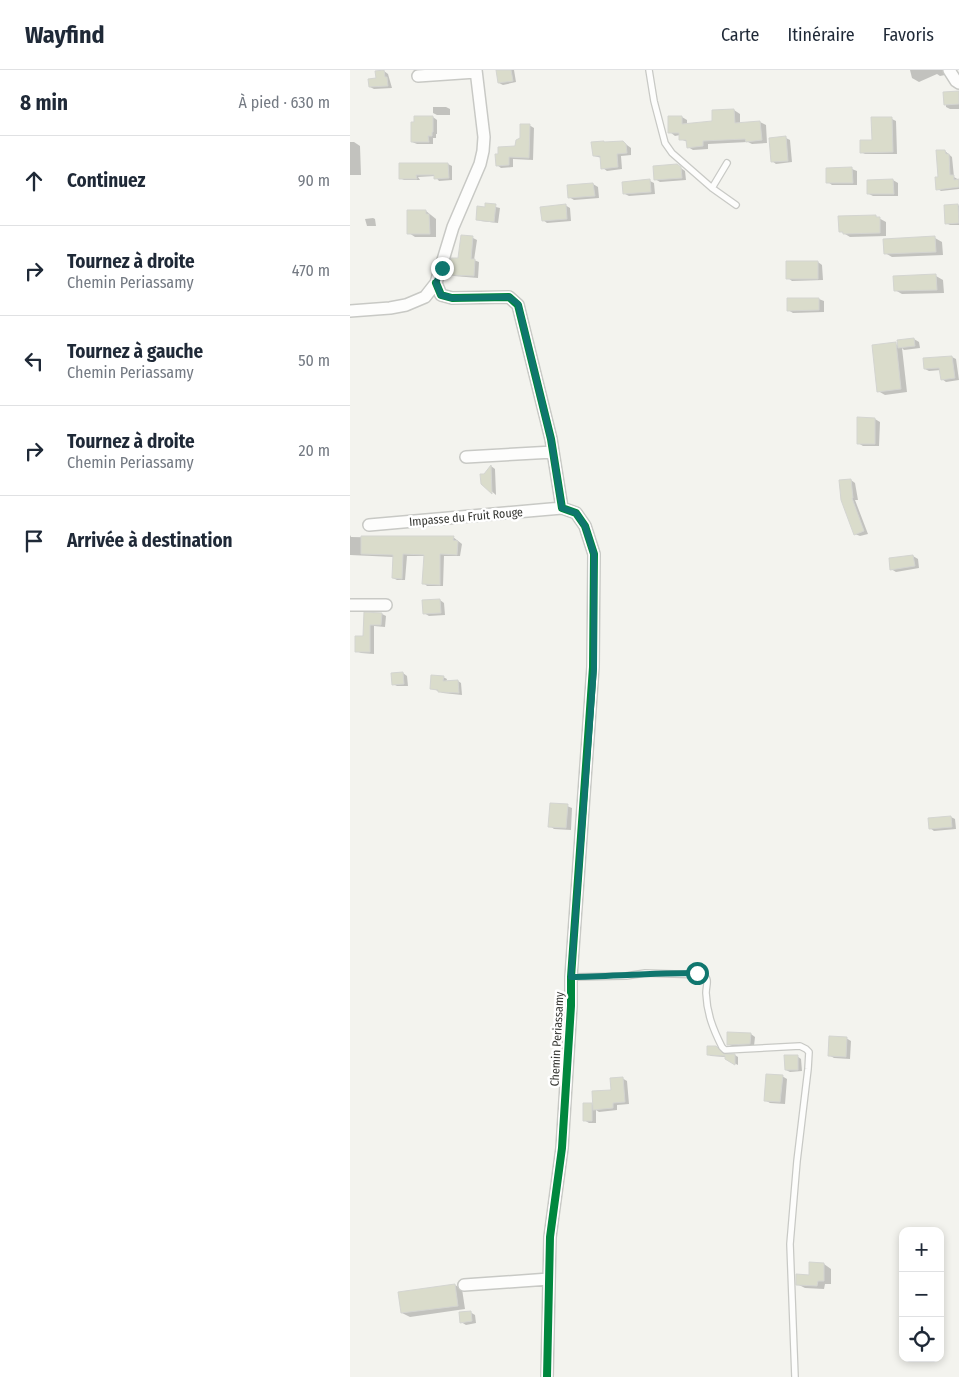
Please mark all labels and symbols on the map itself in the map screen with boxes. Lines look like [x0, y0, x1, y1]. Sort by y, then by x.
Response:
route end [431, 257, 454, 280]
street label: Impasse du Fruit Rouge [408, 505, 524, 529]
route start [686, 962, 709, 985]
street label: Chemin Periassamy [548, 991, 567, 1087]

